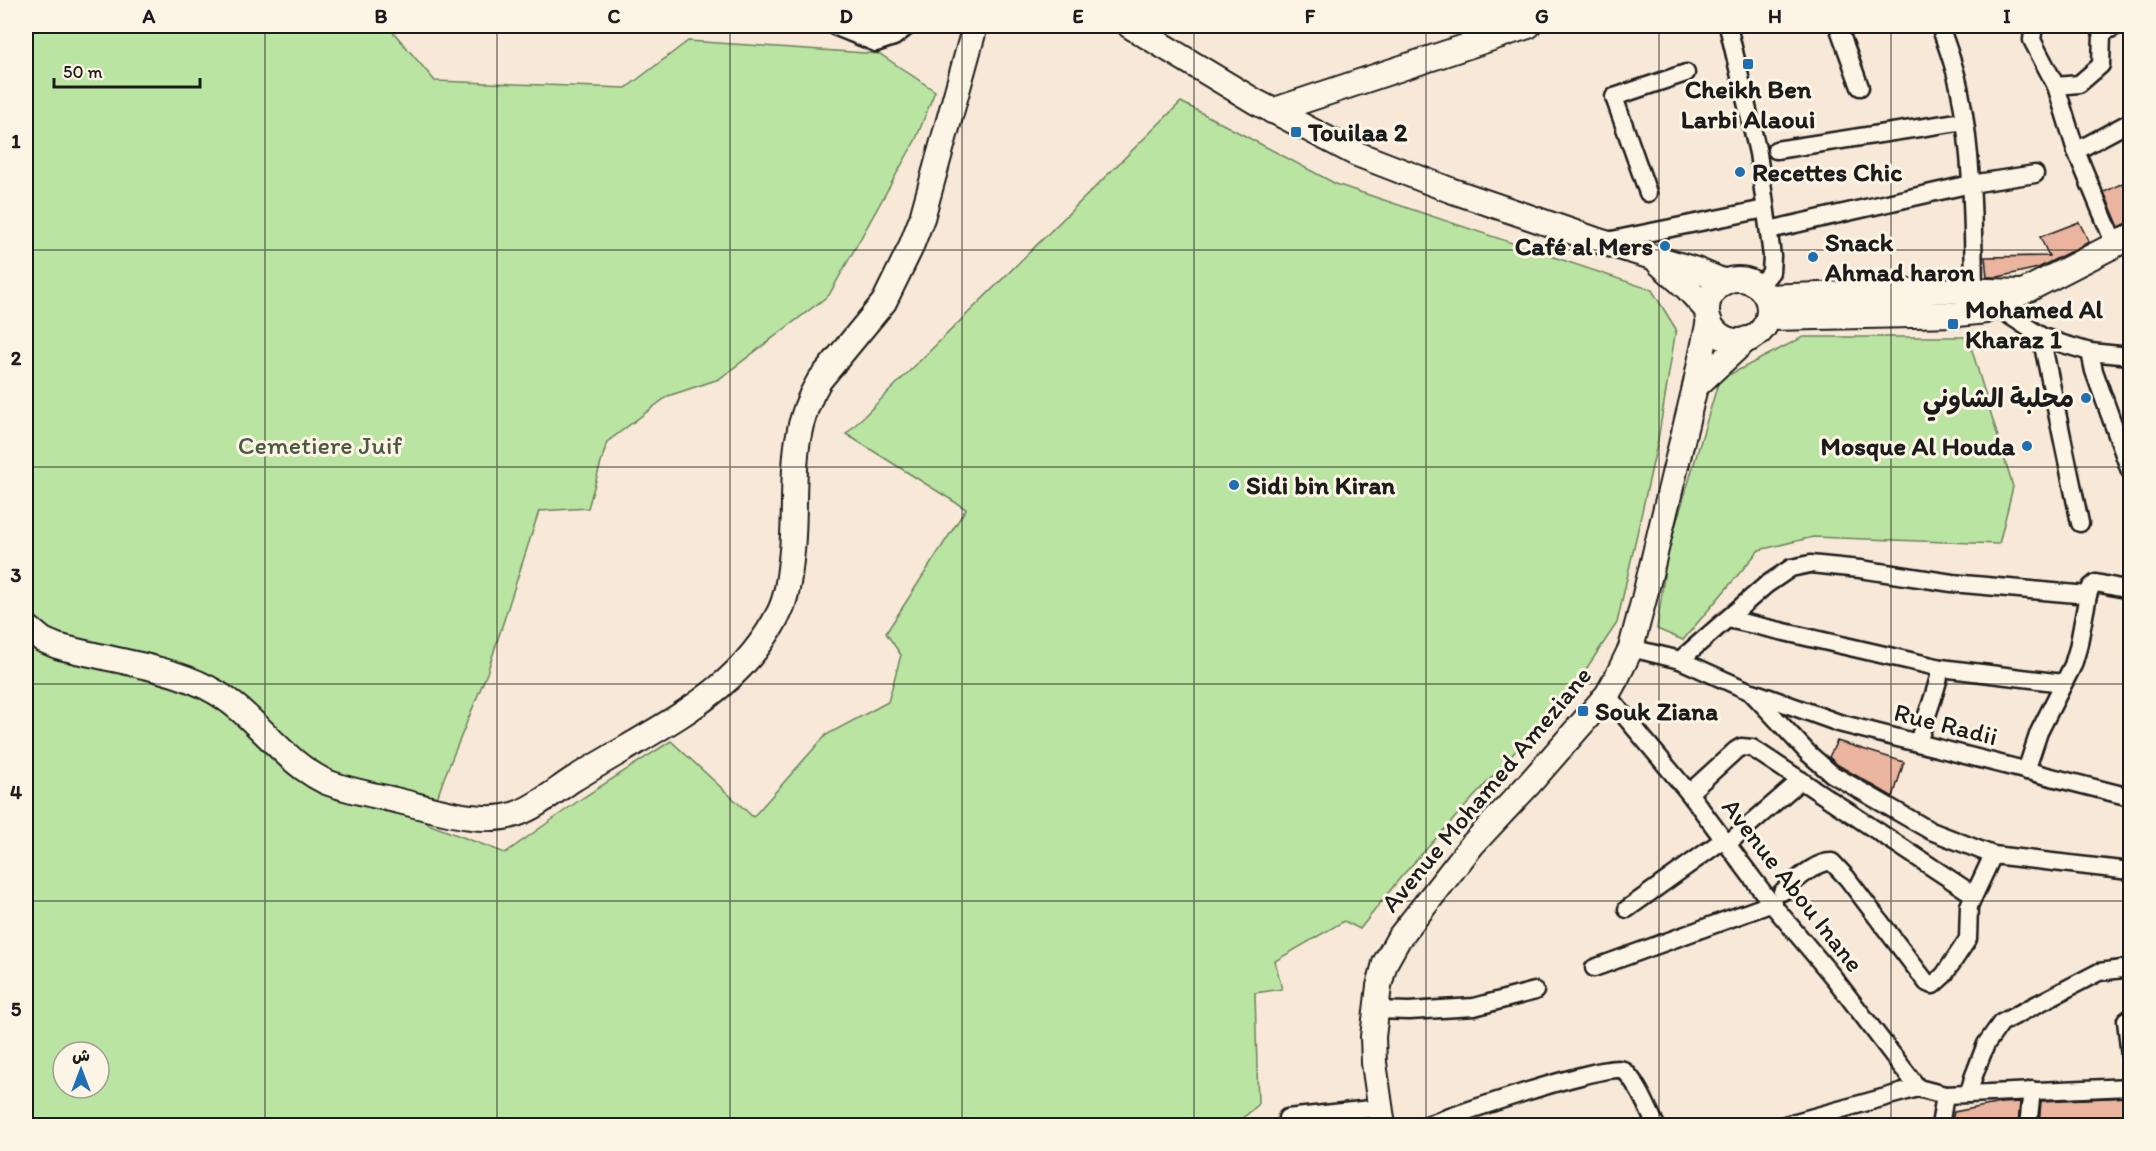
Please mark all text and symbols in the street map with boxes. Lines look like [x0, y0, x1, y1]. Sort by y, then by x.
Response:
text: A [142, 4, 156, 28]
text: B [375, 4, 388, 28]
text: C [608, 4, 621, 28]
text: D [839, 4, 853, 28]
text: E [1072, 4, 1084, 28]
text: F [1305, 4, 1316, 28]
text: G [1535, 4, 1549, 28]
text: H [1768, 4, 1782, 28]
text: I [2003, 4, 2011, 28]
scale bar [54, 51, 200, 89]
marker: Cheikh Ben Larbi Alaoui [1741, 57, 1755, 71]
text: 50 m [63, 61, 103, 83]
place label: Cheikh Ben Larbi Alaoui [1681, 73, 1815, 135]
place label: Touilaa 2 [1307, 116, 1408, 148]
marker: Touilaa 2 [1289, 125, 1303, 139]
text: 1 [11, 129, 21, 153]
place label: Recettes Chic [1752, 156, 1902, 188]
marker: Recettes Chic [1733, 165, 1747, 179]
place label: Snack Ahmad haron [1824, 226, 1975, 288]
place label: Café al Mers [1515, 230, 1653, 262]
marker: Café al Mers [1658, 239, 1672, 253]
marker: Snack Ahmad haron [1806, 250, 1820, 264]
place label: Mohamed Al Kharaz 1 [1965, 293, 2104, 355]
marker: Mohamed Al Kharaz 1 [1946, 317, 1960, 331]
text: 2 [11, 346, 22, 370]
place label: محلبة الشاوني [1923, 382, 2074, 422]
marker: محلبة الشاوني [2079, 391, 2093, 405]
park label: Cemetiere Juif [238, 429, 402, 461]
place label: Mosque Al Houda [1821, 430, 2015, 462]
marker: Mosque Al Houda [2020, 439, 2034, 453]
place label: Sidi bin Kiran [1246, 469, 1395, 501]
marker: Sidi bin Kiran [1227, 478, 1241, 492]
text: 3 [11, 563, 22, 587]
street label: Avenue Mohamed Ameziane [1374, 660, 1598, 918]
place label: Souk Ziana [1595, 695, 1718, 727]
street label: Rue Radii [1891, 696, 2001, 752]
marker: Souk Ziana [1576, 704, 1590, 718]
text: 4 [10, 780, 22, 804]
street label: Avenue Abou Inane [1715, 792, 1871, 978]
text: 5 [11, 997, 22, 1021]
north arrow [51, 1040, 111, 1100]
text: ش [72, 1046, 90, 1065]

